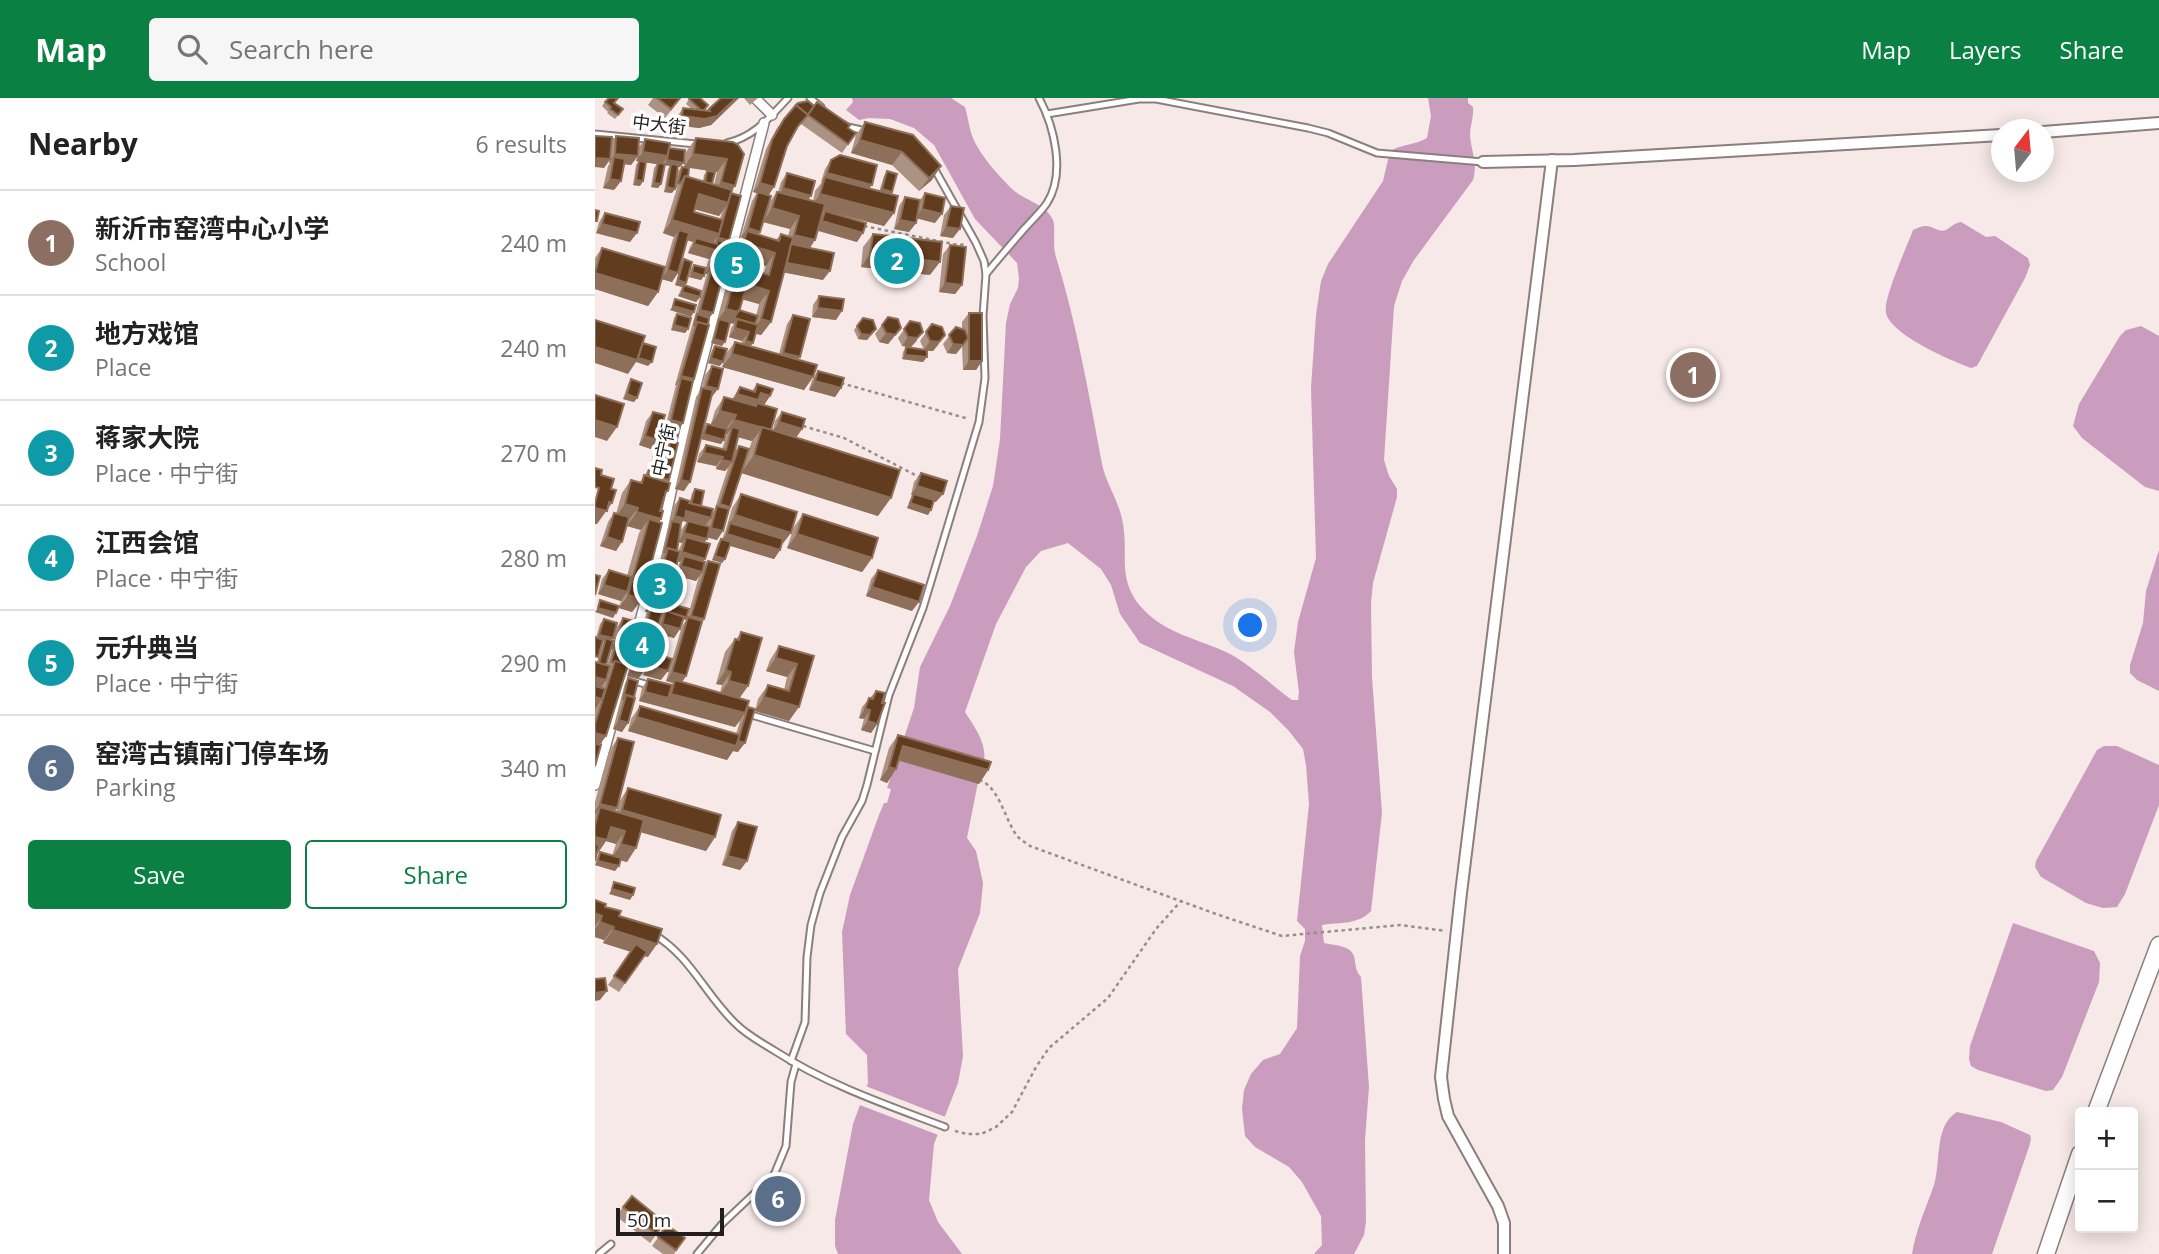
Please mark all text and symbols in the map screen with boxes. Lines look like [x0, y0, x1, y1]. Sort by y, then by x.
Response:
search box [149, 18, 639, 81]
text: Map [35, 27, 107, 72]
icon: search [173, 30, 211, 68]
text: Search here [229, 31, 374, 67]
text: Map [1861, 33, 1911, 66]
text: Layers [1949, 33, 2022, 66]
text: Share [2060, 33, 2124, 66]
street label: 中大街 [631, 109, 687, 139]
north arrow [1991, 119, 2054, 182]
text: Nearby [28, 123, 138, 164]
text: 6 results [476, 128, 567, 160]
text: 新沂市窑湾中心小学 [95, 210, 329, 246]
text: 1 [44, 227, 58, 259]
text: 240 m [500, 227, 567, 259]
pin: 2 [874, 235, 920, 287]
pin: 5 [714, 239, 760, 291]
text: School [95, 246, 166, 278]
text: 地方戏馆 [95, 315, 199, 351]
text: 2 [44, 332, 58, 364]
text: 240 m [500, 332, 567, 364]
pin: 1 [1670, 349, 1716, 401]
text: Place [95, 351, 151, 383]
text: 蒋家大院 [95, 419, 199, 455]
street label: 中宁街 [646, 421, 680, 479]
text: 3 [44, 437, 58, 469]
text: 270 m [500, 437, 567, 469]
text: Place · 中宁街 [95, 457, 238, 489]
text: 江西会馆 [95, 524, 199, 560]
text: 4 [44, 542, 58, 574]
text: 280 m [500, 542, 567, 574]
pin: 3 [637, 560, 683, 612]
text: Place · 中宁街 [95, 562, 238, 594]
your location [1233, 608, 1267, 642]
pin: 4 [619, 619, 665, 671]
text: 元升典当 [95, 629, 199, 665]
text: 5 [44, 647, 58, 679]
text: 290 m [500, 647, 567, 679]
text: Place · 中宁街 [95, 667, 238, 699]
text: 窑湾古镇南门停车场 [95, 735, 329, 771]
text: 6 [44, 752, 58, 784]
text: 340 m [500, 752, 567, 784]
text: Parking [95, 771, 176, 803]
button: Save [28, 840, 291, 909]
button: Share [305, 840, 567, 909]
map controls [2075, 1107, 2138, 1233]
button: + [2075, 1107, 2138, 1170]
button: − [2075, 1170, 2138, 1233]
pin: 6 [755, 1173, 801, 1225]
scale bar [616, 1205, 725, 1237]
text: 50 m [627, 1207, 671, 1233]

